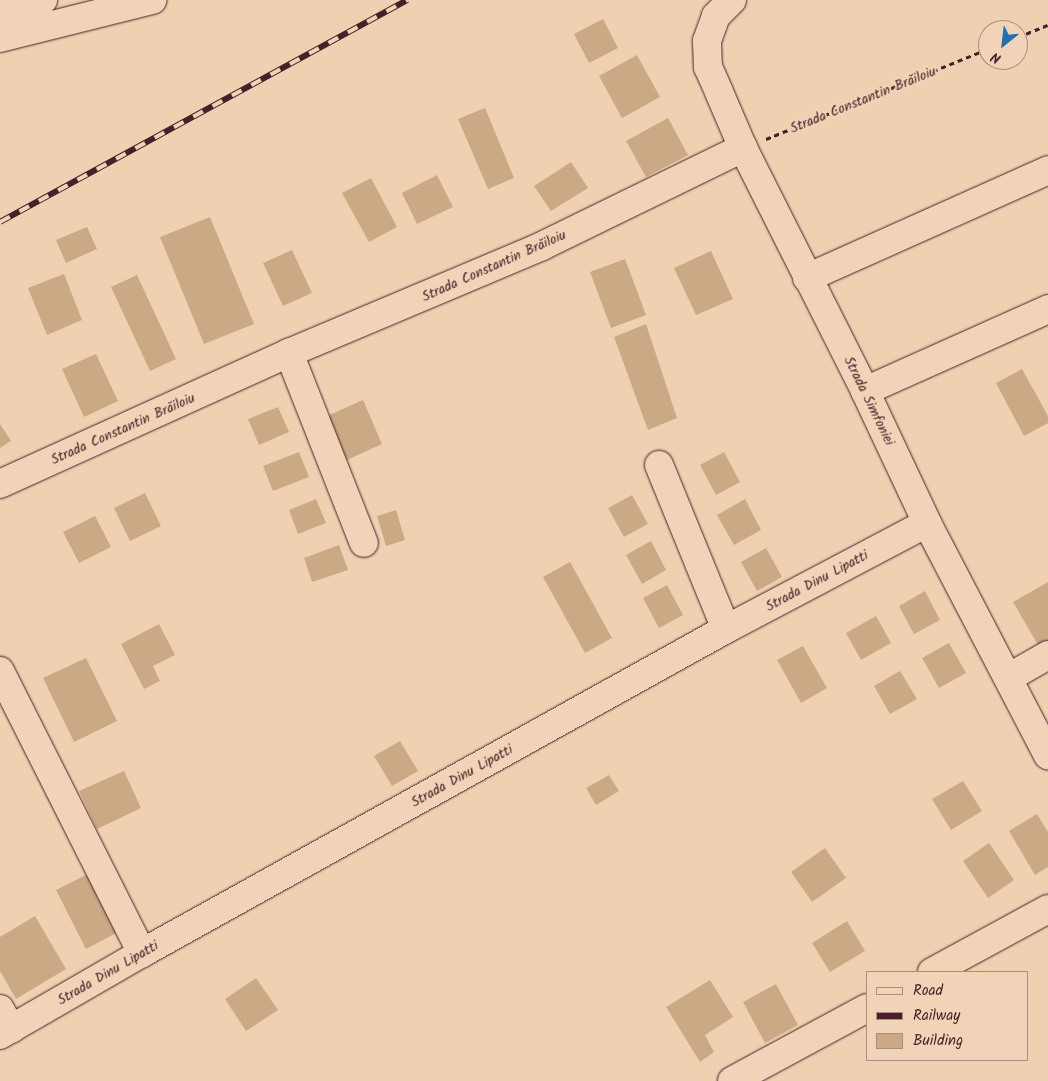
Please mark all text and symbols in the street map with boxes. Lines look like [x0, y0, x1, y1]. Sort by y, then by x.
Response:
north arrow [978, 20, 1028, 70]
text: N [987, 45, 1005, 69]
street label: Strada Constantin Brăiloiu [788, 63, 938, 137]
street label: Strada Constantin Brăiloiu [419, 227, 569, 305]
street label: Strada Simfoniei [840, 354, 898, 448]
street label: Strada Constantin Brăiloiu [48, 390, 198, 468]
street label: Strada Dinu Lipatti [763, 547, 871, 615]
street label: Strada Dinu Lipatti [408, 741, 516, 811]
street label: Strada Dinu Lipatti [55, 937, 161, 1009]
legend [866, 971, 1028, 1061]
text: Road [913, 979, 943, 1003]
text: Railway [913, 1004, 960, 1028]
text: Building [913, 1029, 963, 1053]

